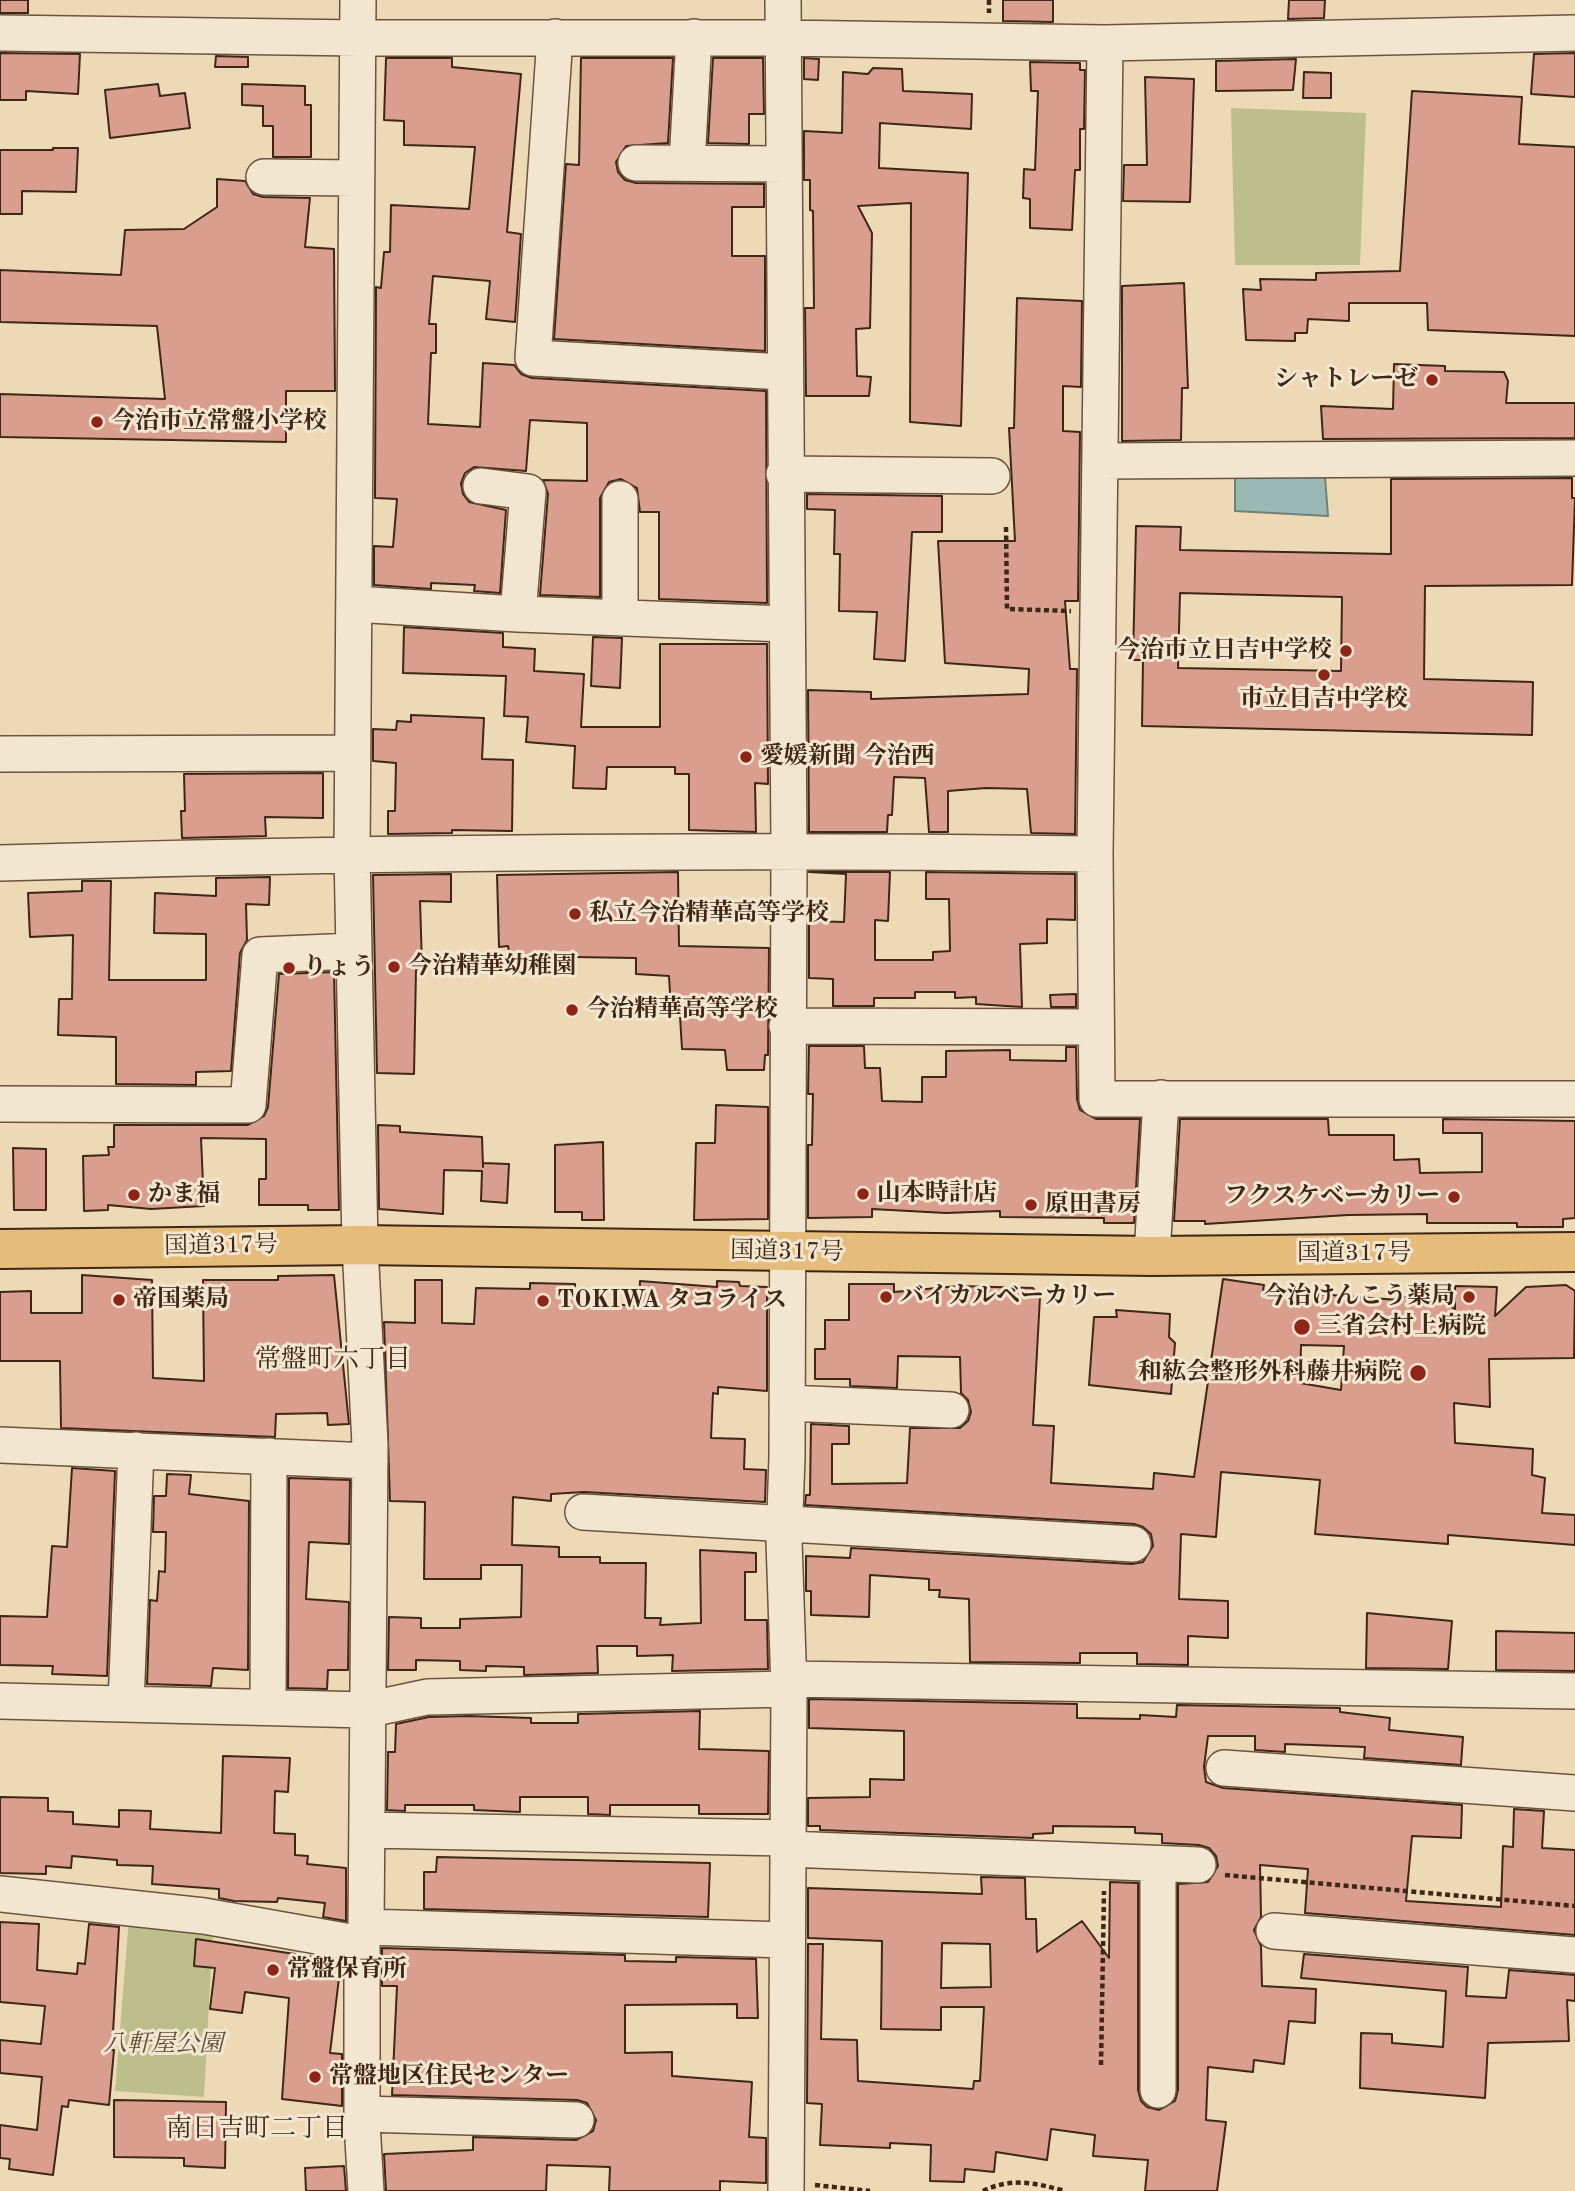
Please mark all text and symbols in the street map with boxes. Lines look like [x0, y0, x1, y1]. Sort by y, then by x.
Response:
place label: シャトレーゼ [1274, 366, 1418, 394]
marker: シャトレーゼ [1424, 372, 1440, 388]
place label: 今治市立常盤小学校 [111, 408, 327, 436]
marker: 今治市立常盤小学校 [89, 414, 105, 430]
place label: 今治市立日吉中学校 [1116, 637, 1332, 665]
marker: 今治市立日吉中学校 [1338, 643, 1354, 659]
marker: 市立日吉中学校 [1316, 667, 1332, 683]
place label: 市立日吉中学校 [1240, 686, 1408, 714]
place label: 愛媛新聞 今治西 [760, 743, 935, 771]
marker: 愛媛新聞 今治西 [738, 749, 754, 765]
place label: 私立今治精華高等学校 [589, 900, 829, 928]
marker: 私立今治精華高等学校 [567, 906, 583, 922]
place label: 今治精華幼稚園 [408, 953, 576, 981]
place label: りょう [303, 954, 375, 982]
marker: 今治精華幼稚園 [386, 959, 402, 975]
marker: りょう [281, 960, 297, 976]
place label: 今治精華高等学校 [586, 996, 778, 1024]
marker: 今治精華高等学校 [564, 1002, 580, 1018]
place label: 山本時計店 [877, 1180, 997, 1208]
place label: かま福 [148, 1181, 220, 1209]
place label: フクスケベーカリー [1224, 1183, 1440, 1211]
marker: 山本時計店 [855, 1186, 871, 1202]
marker: かま福 [126, 1187, 142, 1203]
marker: フクスケベーカリー [1446, 1189, 1462, 1205]
place label: 原田書房 [1045, 1191, 1141, 1219]
marker: 原田書房 [1023, 1197, 1039, 1213]
street label: 国道317号 [164, 1231, 278, 1261]
street label: 国道317号 [730, 1237, 844, 1267]
street label: 国道317号 [1297, 1240, 1411, 1268]
place label: バイカルベーカリー [900, 1283, 1116, 1311]
place label: 今治けんこう薬局 [1263, 1283, 1455, 1311]
place label: 帝国薬局 [133, 1286, 229, 1314]
place label: TOKIWA タコライス [557, 1287, 787, 1315]
marker: バイカルベーカリー [878, 1289, 894, 1305]
marker: 今治けんこう薬局 [1461, 1289, 1477, 1305]
marker: 帝国薬局 [111, 1292, 127, 1308]
marker: TOKIWA タコライス [535, 1293, 551, 1309]
place label: 三省会村上病院 [1318, 1313, 1486, 1341]
marker: 三省会村上病院 [1292, 1317, 1312, 1337]
district label: 常盤町六丁目 [255, 1344, 411, 1376]
place label: 和紘会整形外科藤井病院 [1138, 1359, 1402, 1387]
marker: 和紘会整形外科藤井病院 [1408, 1363, 1428, 1383]
place label: 常盤保育所 [287, 1956, 407, 1984]
marker: 常盤保育所 [265, 1962, 281, 1978]
park label: 八軒屋公園 [103, 2031, 223, 2059]
place label: 常盤地区住民センター [329, 2063, 569, 2091]
marker: 常盤地区住民センター [307, 2069, 323, 2085]
district label: 南日吉町二丁目 [166, 2113, 348, 2145]

